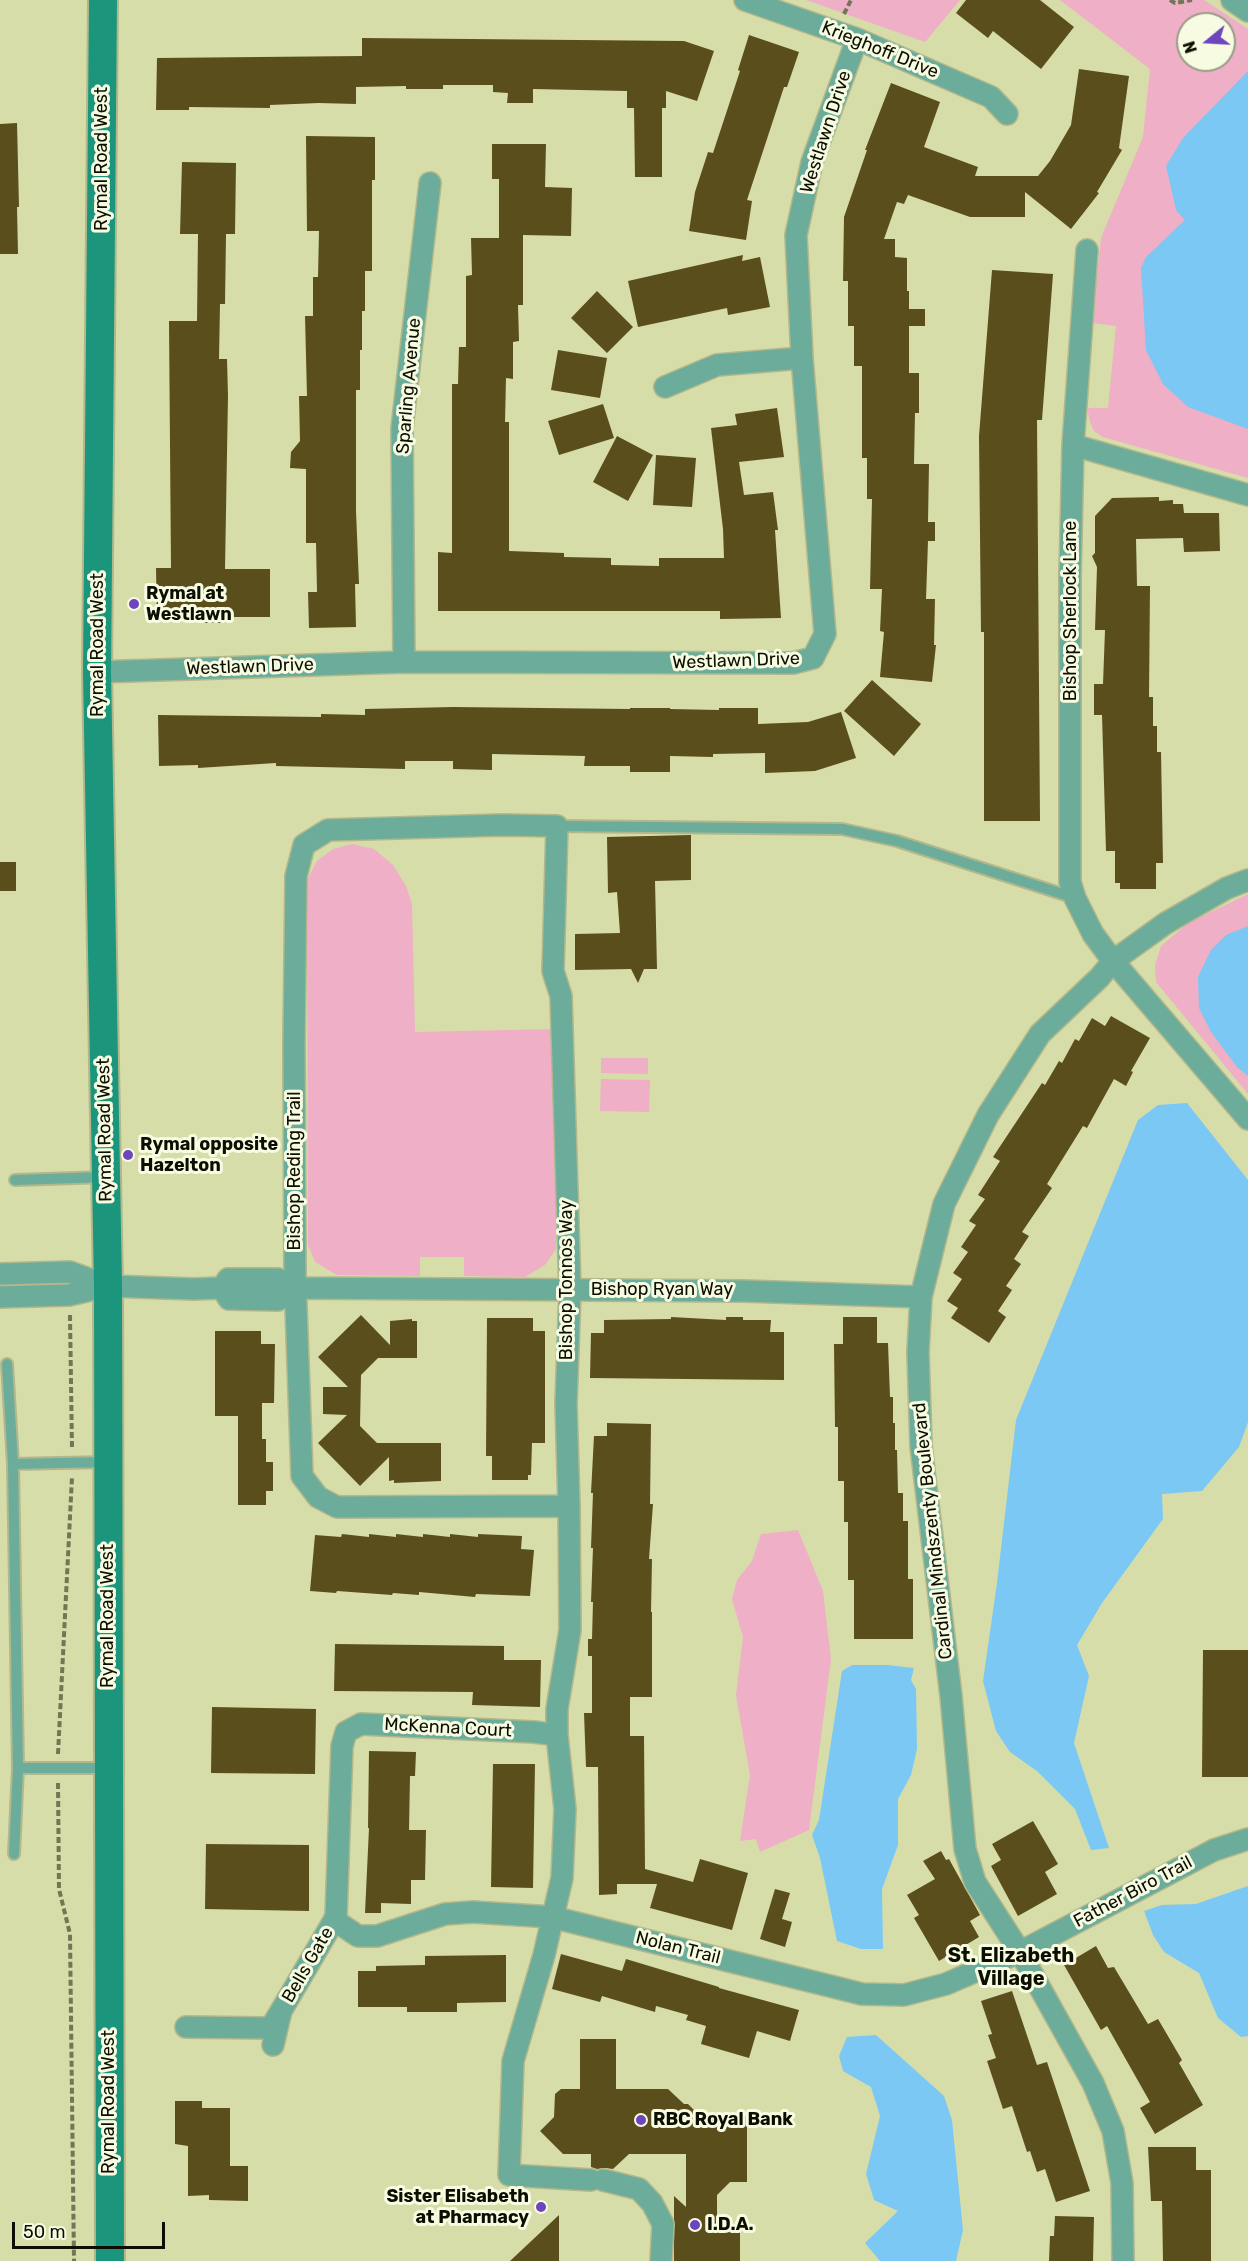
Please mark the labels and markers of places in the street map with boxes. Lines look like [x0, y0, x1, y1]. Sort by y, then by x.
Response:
place label: Rymal at Westlawn [146, 583, 232, 626]
marker: Rymal at Westlawn [127, 597, 141, 611]
place label: Rymal opposite Hazelton [140, 1134, 278, 1176]
marker: Rymal opposite Hazelton [121, 1148, 135, 1162]
place label: RBC Royal Bank [653, 2109, 793, 2131]
marker: RBC Royal Bank [634, 2113, 648, 2127]
place label: Sister Elisabeth at Pharmacy [386, 2186, 529, 2228]
marker: Sister Elisabeth at Pharmacy [534, 2200, 548, 2214]
place label: I.D.A. [707, 2214, 754, 2236]
marker: I.D.A. [688, 2218, 702, 2232]

